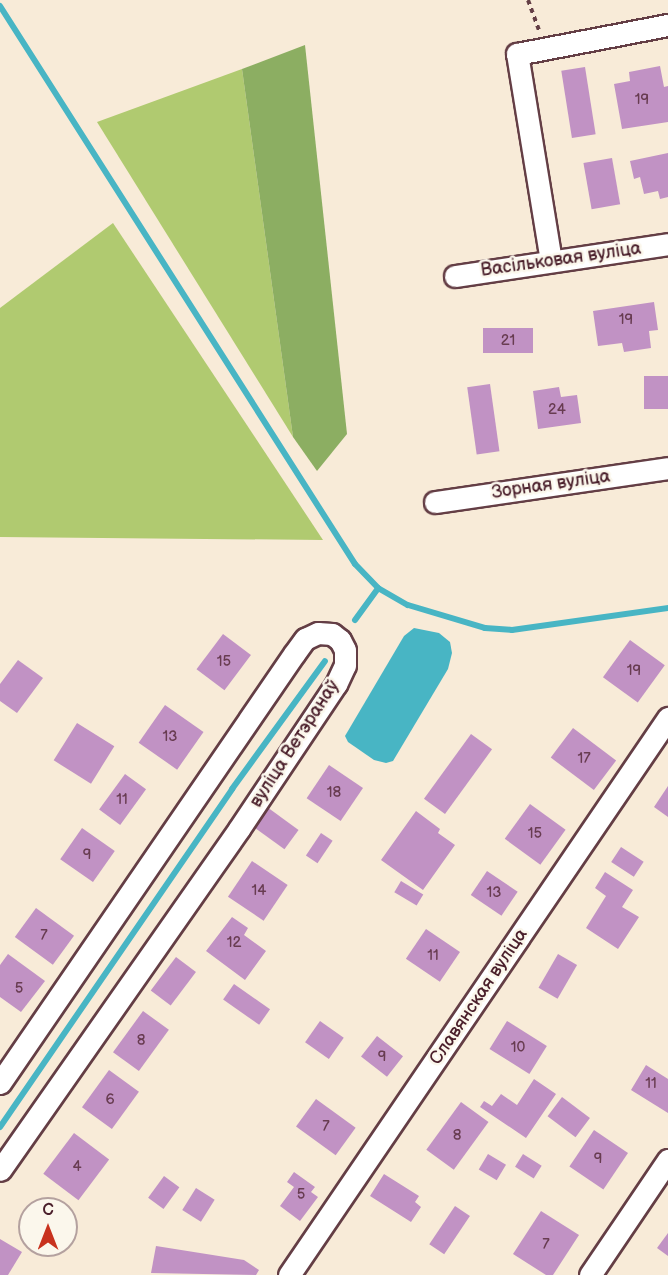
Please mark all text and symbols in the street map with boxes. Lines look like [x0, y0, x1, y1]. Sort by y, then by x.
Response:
house number: 19 [635, 91, 649, 109]
street label: Васільковая вуліца [479, 238, 643, 282]
house number: 19 [619, 311, 633, 329]
house number: 21 [501, 332, 515, 350]
house number: 24 [548, 401, 566, 419]
street label: Зорная вуліца [490, 466, 612, 504]
house number: 15 [217, 653, 231, 671]
house number: 19 [627, 662, 641, 680]
street label: вуліца Ветэранаў [246, 676, 344, 812]
house number: 13 [162, 728, 178, 746]
house number: 17 [577, 750, 591, 768]
house number: 18 [327, 784, 341, 802]
house number: 11 [116, 791, 128, 809]
house number: 15 [528, 825, 542, 843]
house number: 9 [83, 846, 91, 864]
house number: 14 [252, 882, 266, 900]
house number: 13 [486, 884, 502, 902]
street label: Славянская вуліца [425, 925, 533, 1069]
house number: 7 [40, 927, 48, 945]
house number: 12 [227, 934, 241, 952]
house number: 11 [427, 947, 439, 965]
house number: 5 [15, 980, 23, 998]
house number: 8 [137, 1032, 145, 1050]
house number: 10 [511, 1039, 525, 1057]
house number: 9 [378, 1048, 386, 1066]
house number: 11 [645, 1075, 657, 1093]
house number: 6 [105, 1091, 115, 1109]
house number: 7 [322, 1118, 330, 1136]
house number: 8 [453, 1127, 461, 1145]
house number: 9 [594, 1150, 602, 1168]
house number: 4 [72, 1158, 82, 1176]
house number: 5 [297, 1186, 305, 1204]
north arrow [18, 1197, 78, 1257]
text: С [42, 1201, 54, 1220]
house number: 7 [542, 1236, 550, 1254]

